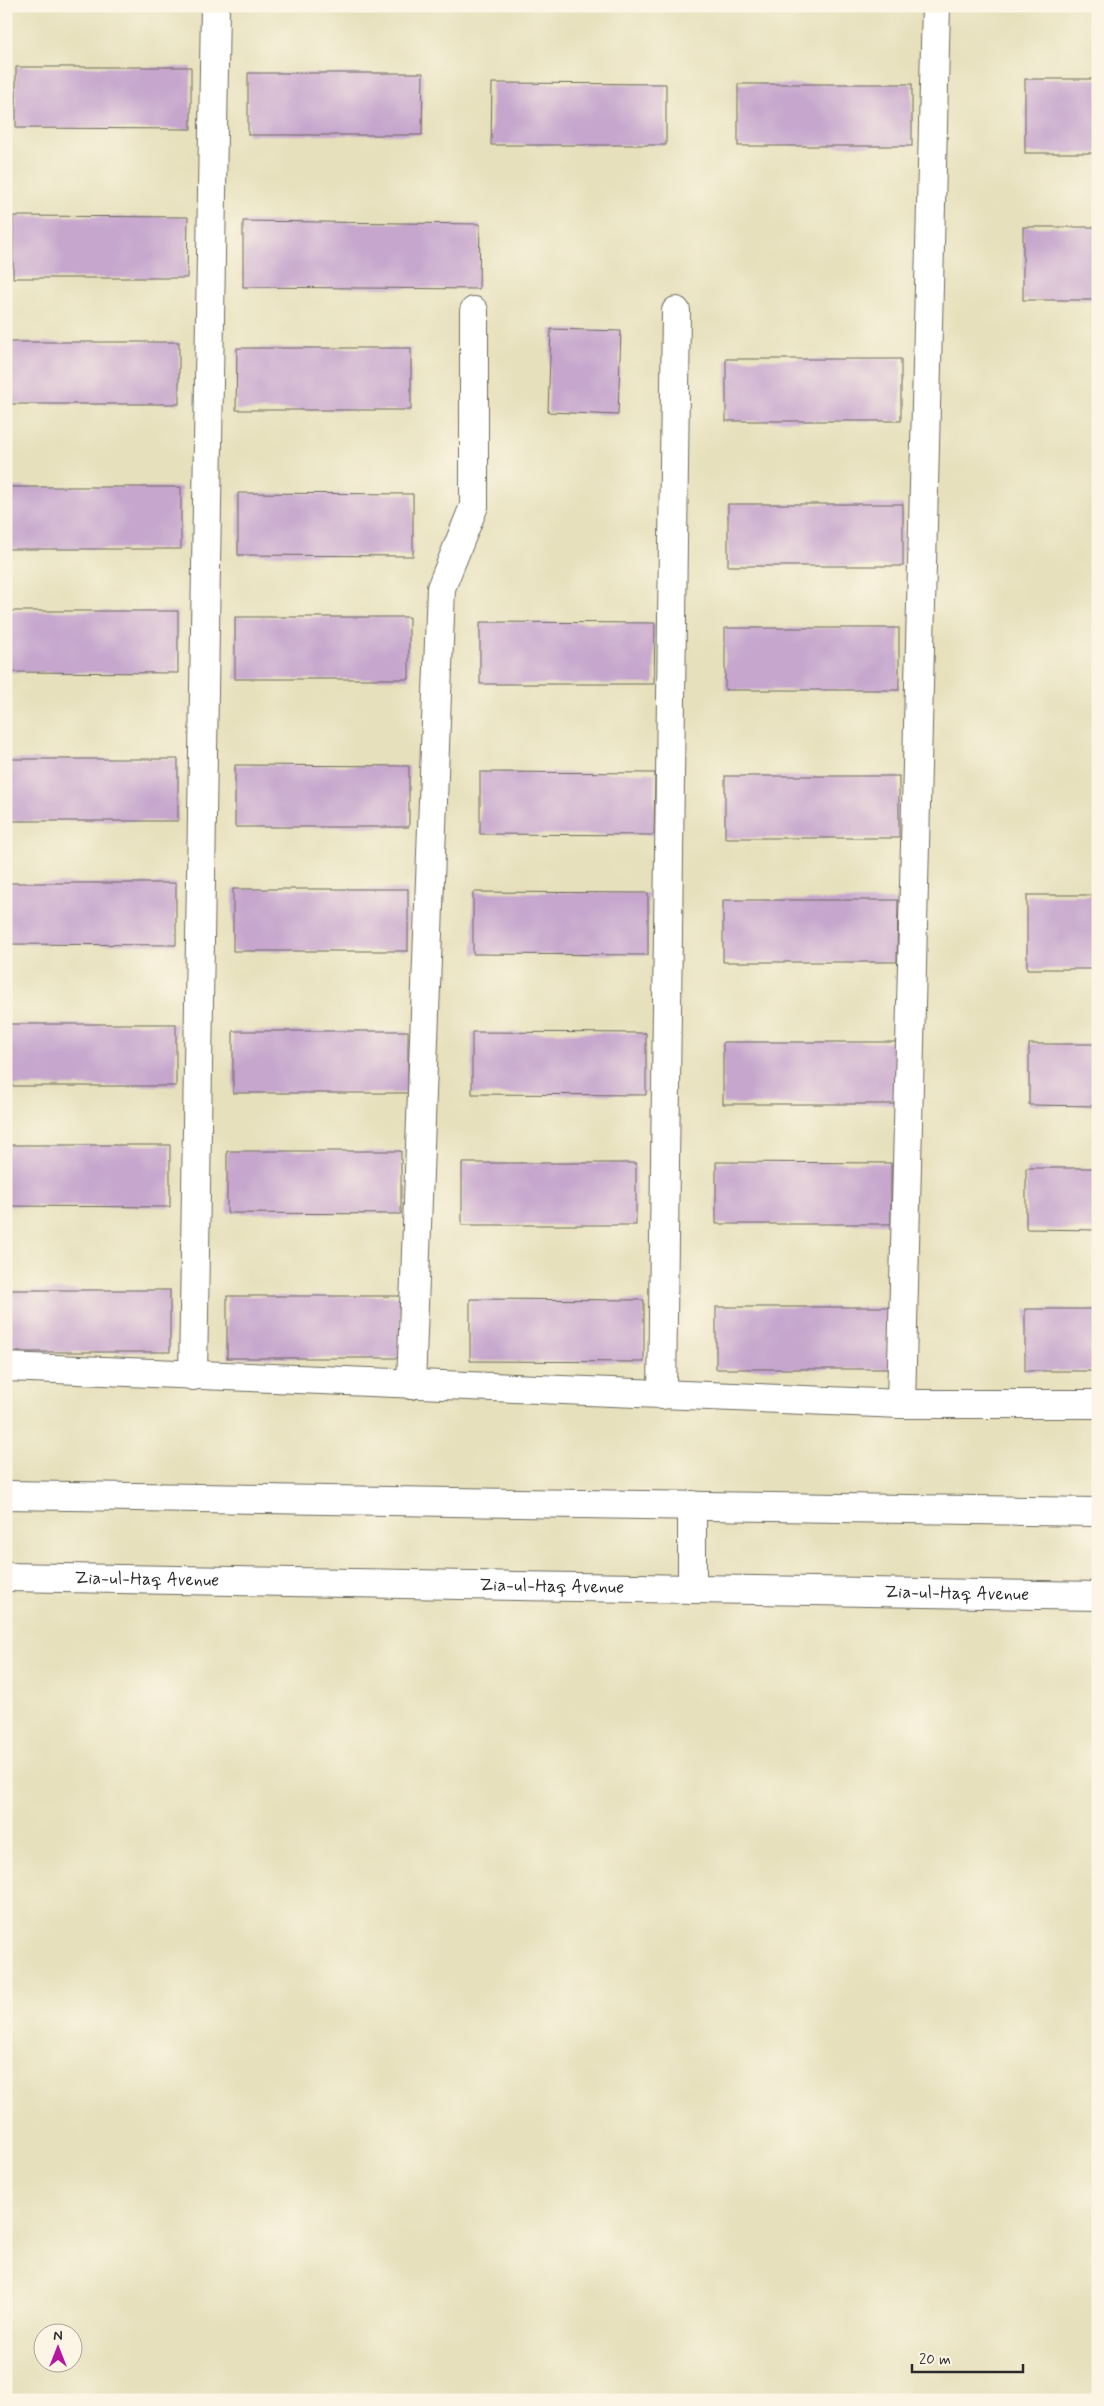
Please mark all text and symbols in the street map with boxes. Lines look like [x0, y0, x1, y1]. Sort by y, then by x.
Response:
street label: Zia-ul-Haq Avenue [74, 1566, 219, 1593]
street label: Zia-ul-Haq Avenue [479, 1573, 624, 1600]
street label: Zia-ul-Haq Avenue [884, 1580, 1029, 1607]
north arrow [32, 2324, 82, 2374]
text: N [53, 2327, 63, 2345]
scale bar [912, 2341, 1023, 2373]
text: 20 m [919, 2350, 951, 2370]

